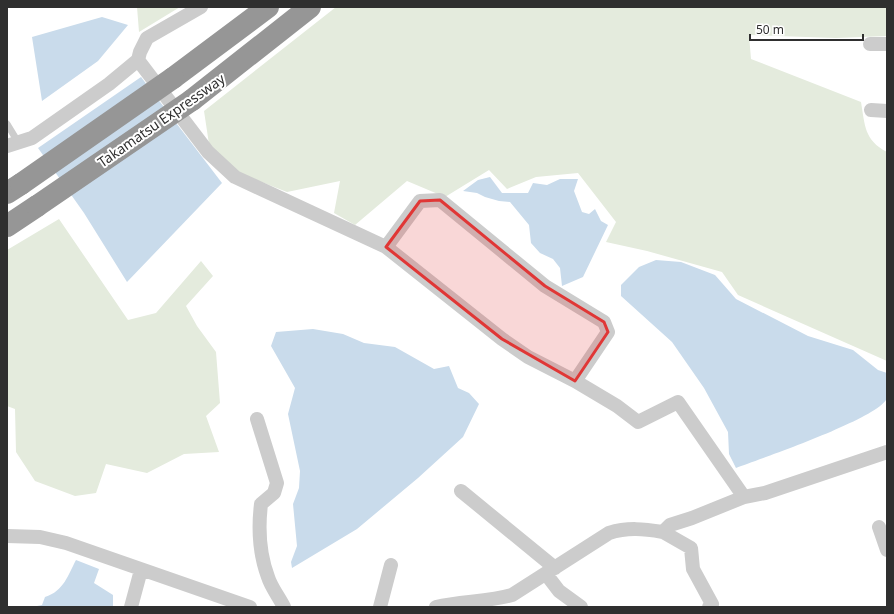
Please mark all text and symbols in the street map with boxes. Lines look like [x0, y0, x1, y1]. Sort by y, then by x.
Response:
scale bar [750, 16, 863, 42]
text: 50 m [756, 21, 784, 38]
street label: Takamatsu Expressway [94, 68, 229, 171]

